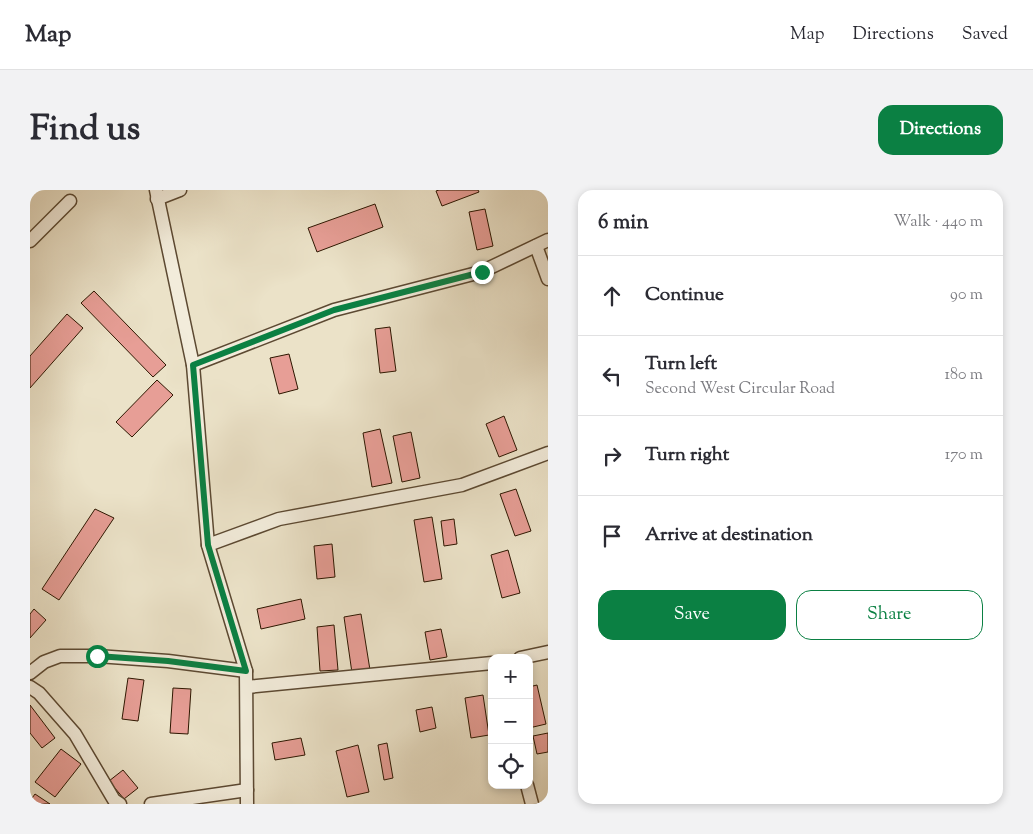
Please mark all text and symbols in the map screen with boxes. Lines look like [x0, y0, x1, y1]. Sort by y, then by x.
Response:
text: Map [25, 18, 71, 52]
text: Map [790, 22, 825, 48]
text: Directions [853, 22, 934, 48]
text: Saved [962, 22, 1008, 48]
text: Find us [30, 105, 140, 156]
button: Directions [878, 105, 1003, 155]
text: 6 min [598, 208, 649, 238]
text: Walk · 440 m [894, 211, 983, 234]
route end [471, 261, 494, 284]
icon: ahead [598, 282, 626, 310]
text: Continue [645, 282, 724, 309]
text: 90 m [950, 284, 983, 307]
text: Turn left [645, 351, 717, 378]
icon: left [598, 362, 626, 390]
text: 180 m [944, 364, 983, 387]
text: Second West Circular Road [645, 378, 835, 401]
icon: right [598, 442, 626, 470]
text: Turn right [645, 442, 729, 469]
text: 170 m [945, 444, 983, 467]
icon: arrive [598, 522, 626, 550]
text: Arrive at destination [645, 522, 813, 549]
button: Save [598, 590, 786, 640]
button: Share [796, 590, 983, 640]
route start [86, 645, 109, 668]
map controls [488, 654, 533, 789]
button: + [488, 654, 533, 699]
button: − [488, 699, 533, 744]
button: locate [488, 744, 533, 789]

